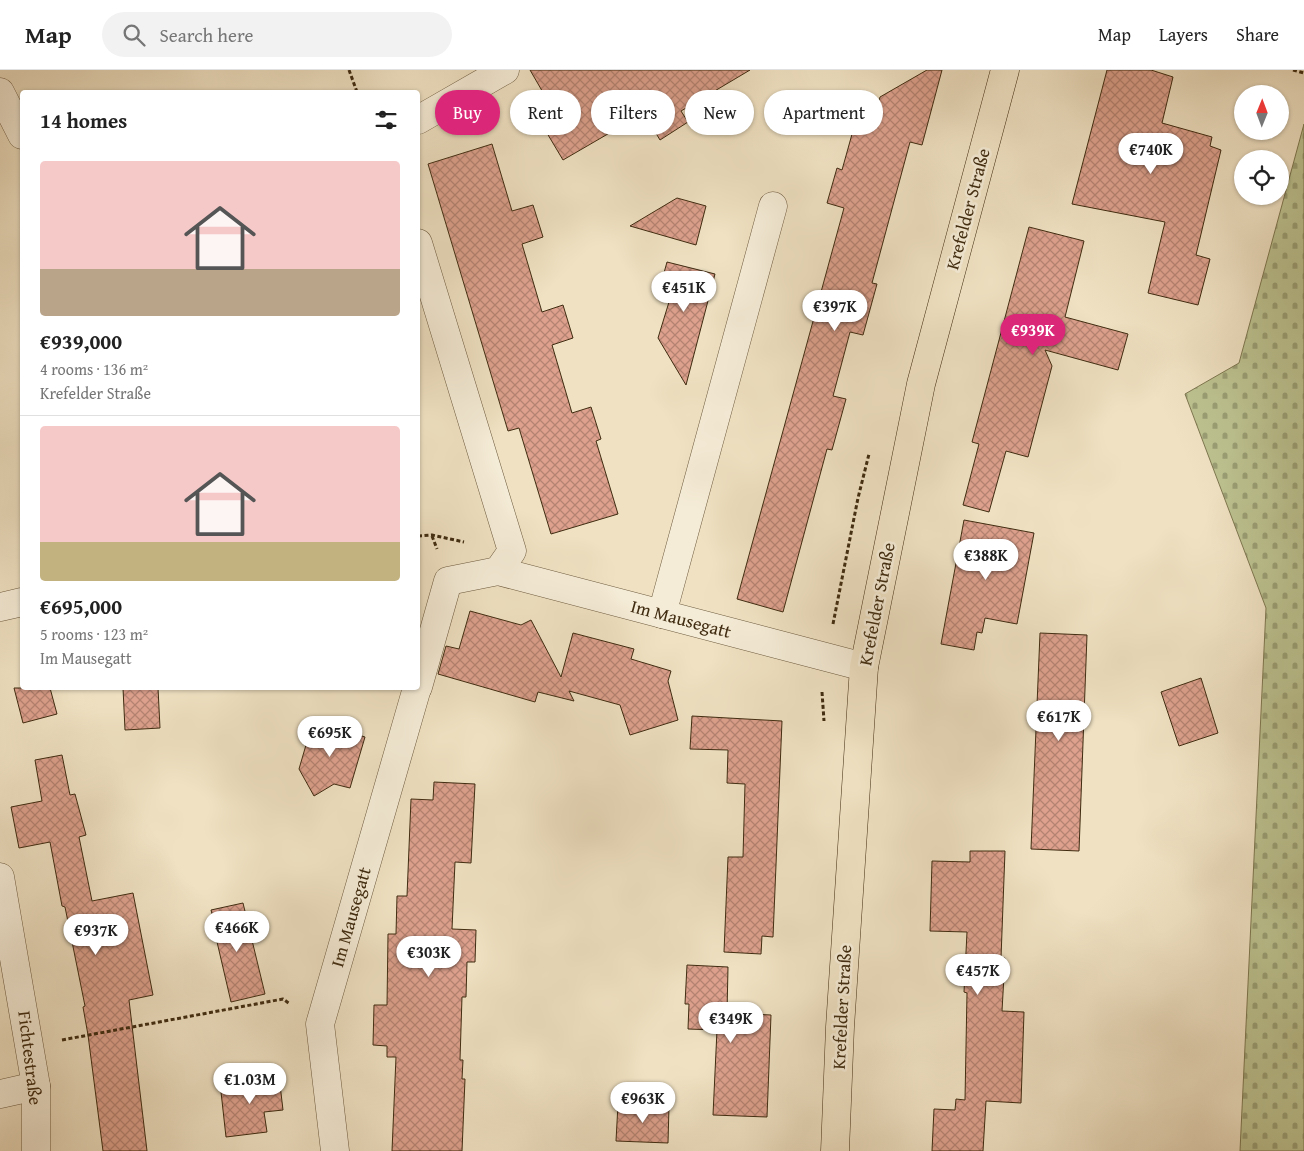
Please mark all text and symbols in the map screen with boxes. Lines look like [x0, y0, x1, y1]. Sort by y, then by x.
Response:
search box [102, 12, 452, 57]
text: Map [25, 17, 72, 52]
icon: search [120, 21, 148, 49]
text: Search here [160, 21, 253, 49]
text: Map [1098, 21, 1131, 48]
text: Layers [1159, 21, 1208, 48]
text: Share [1236, 21, 1279, 48]
north arrow [1234, 85, 1289, 140]
map controls [1234, 85, 1289, 205]
chip: Buy [435, 90, 500, 135]
chip: Rent [510, 90, 581, 135]
chip: Filters [591, 90, 675, 135]
chip: New [685, 90, 754, 135]
chip: Apartment [764, 90, 883, 135]
text: 14 homes [40, 105, 127, 136]
icon: filters [372, 106, 400, 134]
pin: €740K [1116, 132, 1186, 175]
text: €740K [1129, 137, 1173, 161]
street label: Krefelder Straße [938, 145, 997, 273]
button: locate [1234, 150, 1289, 205]
icon: home [175, 193, 265, 283]
pin: €451K [649, 270, 719, 313]
text: €451K [662, 275, 706, 299]
pin: €397K [800, 290, 870, 332]
text: €397K [813, 294, 857, 318]
pin: €939K [998, 314, 1068, 356]
text: €939K [1011, 318, 1055, 342]
text: €939,000 [40, 326, 122, 357]
text: 4 rooms · 136 m² [40, 357, 148, 381]
text: Krefelder Straße [40, 381, 151, 405]
icon: home [175, 459, 265, 549]
pin: €388K [951, 538, 1021, 581]
street label: Krefelder Straße [851, 540, 902, 668]
text: €388K [964, 543, 1008, 567]
text: €695,000 [40, 591, 122, 622]
street label: Im Mausegatt [628, 592, 735, 645]
text: 5 rooms · 123 m² [40, 622, 148, 646]
text: Im Mausegatt [40, 646, 132, 670]
pin: €617K [1024, 700, 1094, 742]
text: €617K [1037, 704, 1081, 728]
pin: €695K [295, 716, 365, 758]
text: €695K [308, 720, 352, 744]
street label: Im Mausegatt [323, 863, 378, 970]
pin: €466K [202, 910, 272, 953]
pin: €937K [61, 914, 131, 956]
text: €466K [215, 915, 259, 939]
text: €937K [74, 918, 118, 942]
pin: €303K [394, 936, 464, 978]
text: €303K [407, 940, 451, 964]
street label: Krefelder Straße [825, 944, 858, 1070]
pin: €457K [943, 954, 1013, 996]
text: €457K [956, 958, 1000, 982]
pin: €349K [696, 1002, 766, 1044]
text: €349K [709, 1006, 753, 1030]
street label: Fichtestraße [11, 1009, 50, 1107]
pin: €1.03M [209, 1062, 291, 1105]
text: €1.03M [224, 1067, 276, 1091]
pin: €963K [608, 1082, 678, 1124]
text: €963K [621, 1086, 665, 1110]

